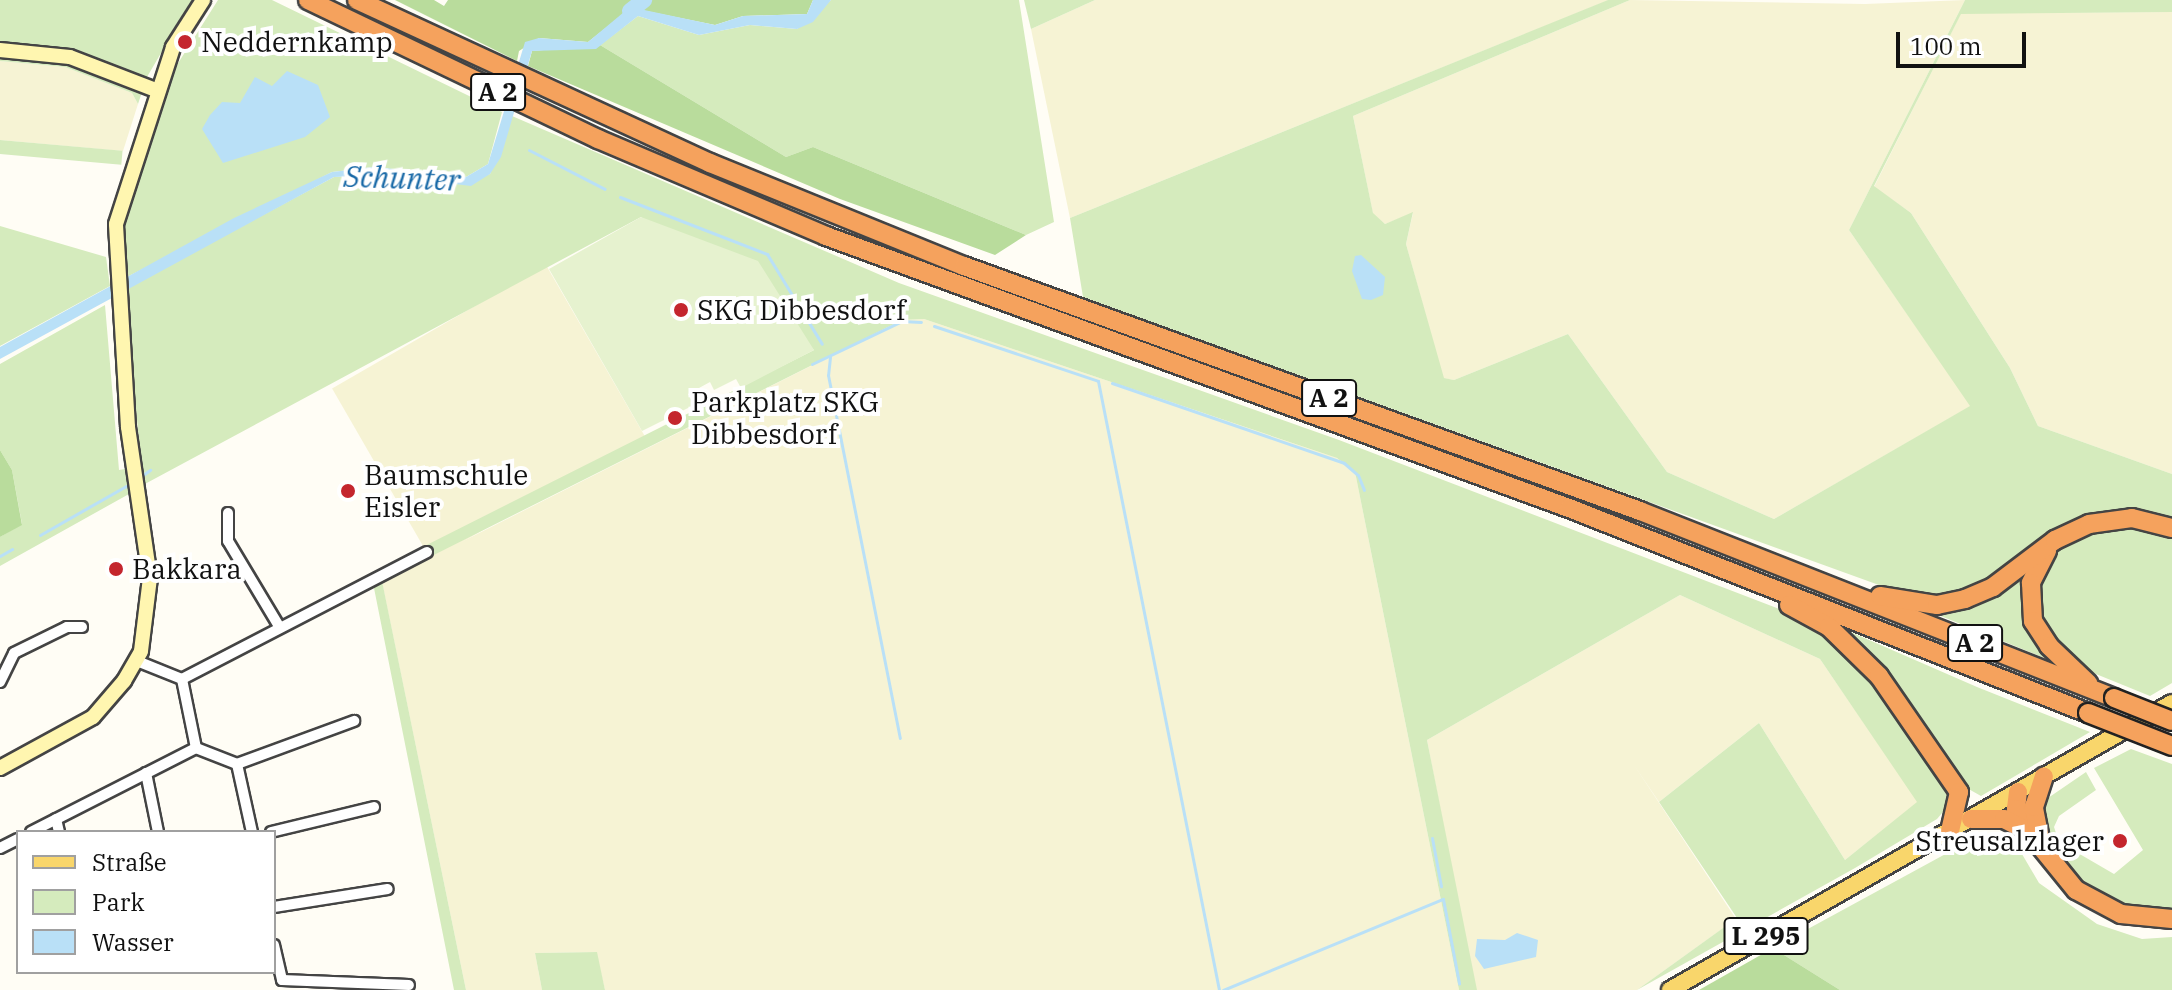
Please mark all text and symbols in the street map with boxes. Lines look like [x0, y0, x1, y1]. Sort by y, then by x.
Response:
scale bar [1900, 16, 2030, 66]
place label: Neddernkamp [201, 25, 393, 59]
text: 100 m [1910, 30, 1982, 62]
marker: Neddernkamp [176, 33, 194, 51]
road number: A 2 [470, 70, 526, 114]
water label: Schunter [343, 158, 461, 198]
place label: SKG Dibbesdorf [697, 293, 905, 327]
marker: SKG Dibbesdorf [672, 301, 690, 319]
road number: A 2 [1301, 376, 1357, 420]
place label: Parkplatz SKG Dibbesdorf [691, 385, 879, 451]
marker: Parkplatz SKG Dibbesdorf [666, 409, 684, 427]
place label: Baumschule Eisler [364, 458, 528, 524]
marker: Baumschule Eisler [339, 482, 357, 500]
place label: Bakkara [132, 552, 242, 586]
marker: Bakkara [107, 560, 125, 578]
road number: A 2 [1947, 621, 2003, 665]
place label: Streusalzlager [1915, 824, 2104, 858]
legend [16, 830, 276, 974]
marker: Streusalzlager [2111, 832, 2129, 850]
text: Straße [92, 846, 167, 878]
text: Park [92, 886, 144, 918]
road number: L 295 [1722, 914, 1810, 958]
text: Wasser [92, 926, 174, 958]

